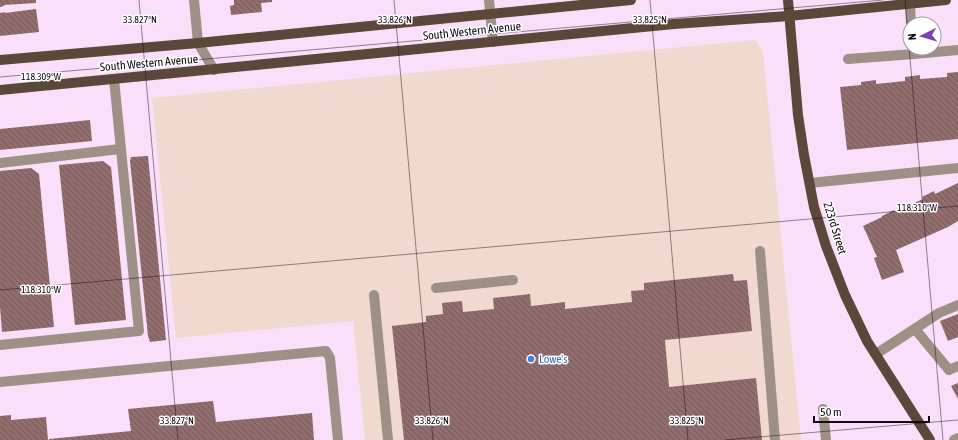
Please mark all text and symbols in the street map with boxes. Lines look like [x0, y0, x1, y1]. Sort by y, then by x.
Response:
text: 33.827°N [123, 14, 157, 25]
text: 33.826°N [378, 14, 412, 25]
text: 33.825°N [633, 14, 667, 25]
north arrow [902, 16, 942, 56]
street label: South Western Avenue [422, 19, 522, 43]
text: N [906, 33, 918, 41]
street label: South Western Avenue [99, 52, 199, 74]
text: 118.309°W [21, 71, 62, 82]
street label: 223rd Street [820, 200, 850, 256]
text: 118.310°W [897, 202, 938, 213]
text: 118.310°W [21, 284, 62, 295]
place label: Lowe's [539, 352, 568, 366]
marker: Lowe's [526, 354, 536, 364]
scale bar [814, 398, 929, 424]
text: 50 m [820, 405, 842, 419]
text: 33.827°N [160, 415, 194, 426]
text: 33.826°N [415, 415, 449, 426]
text: 33.825°N [670, 415, 704, 426]

